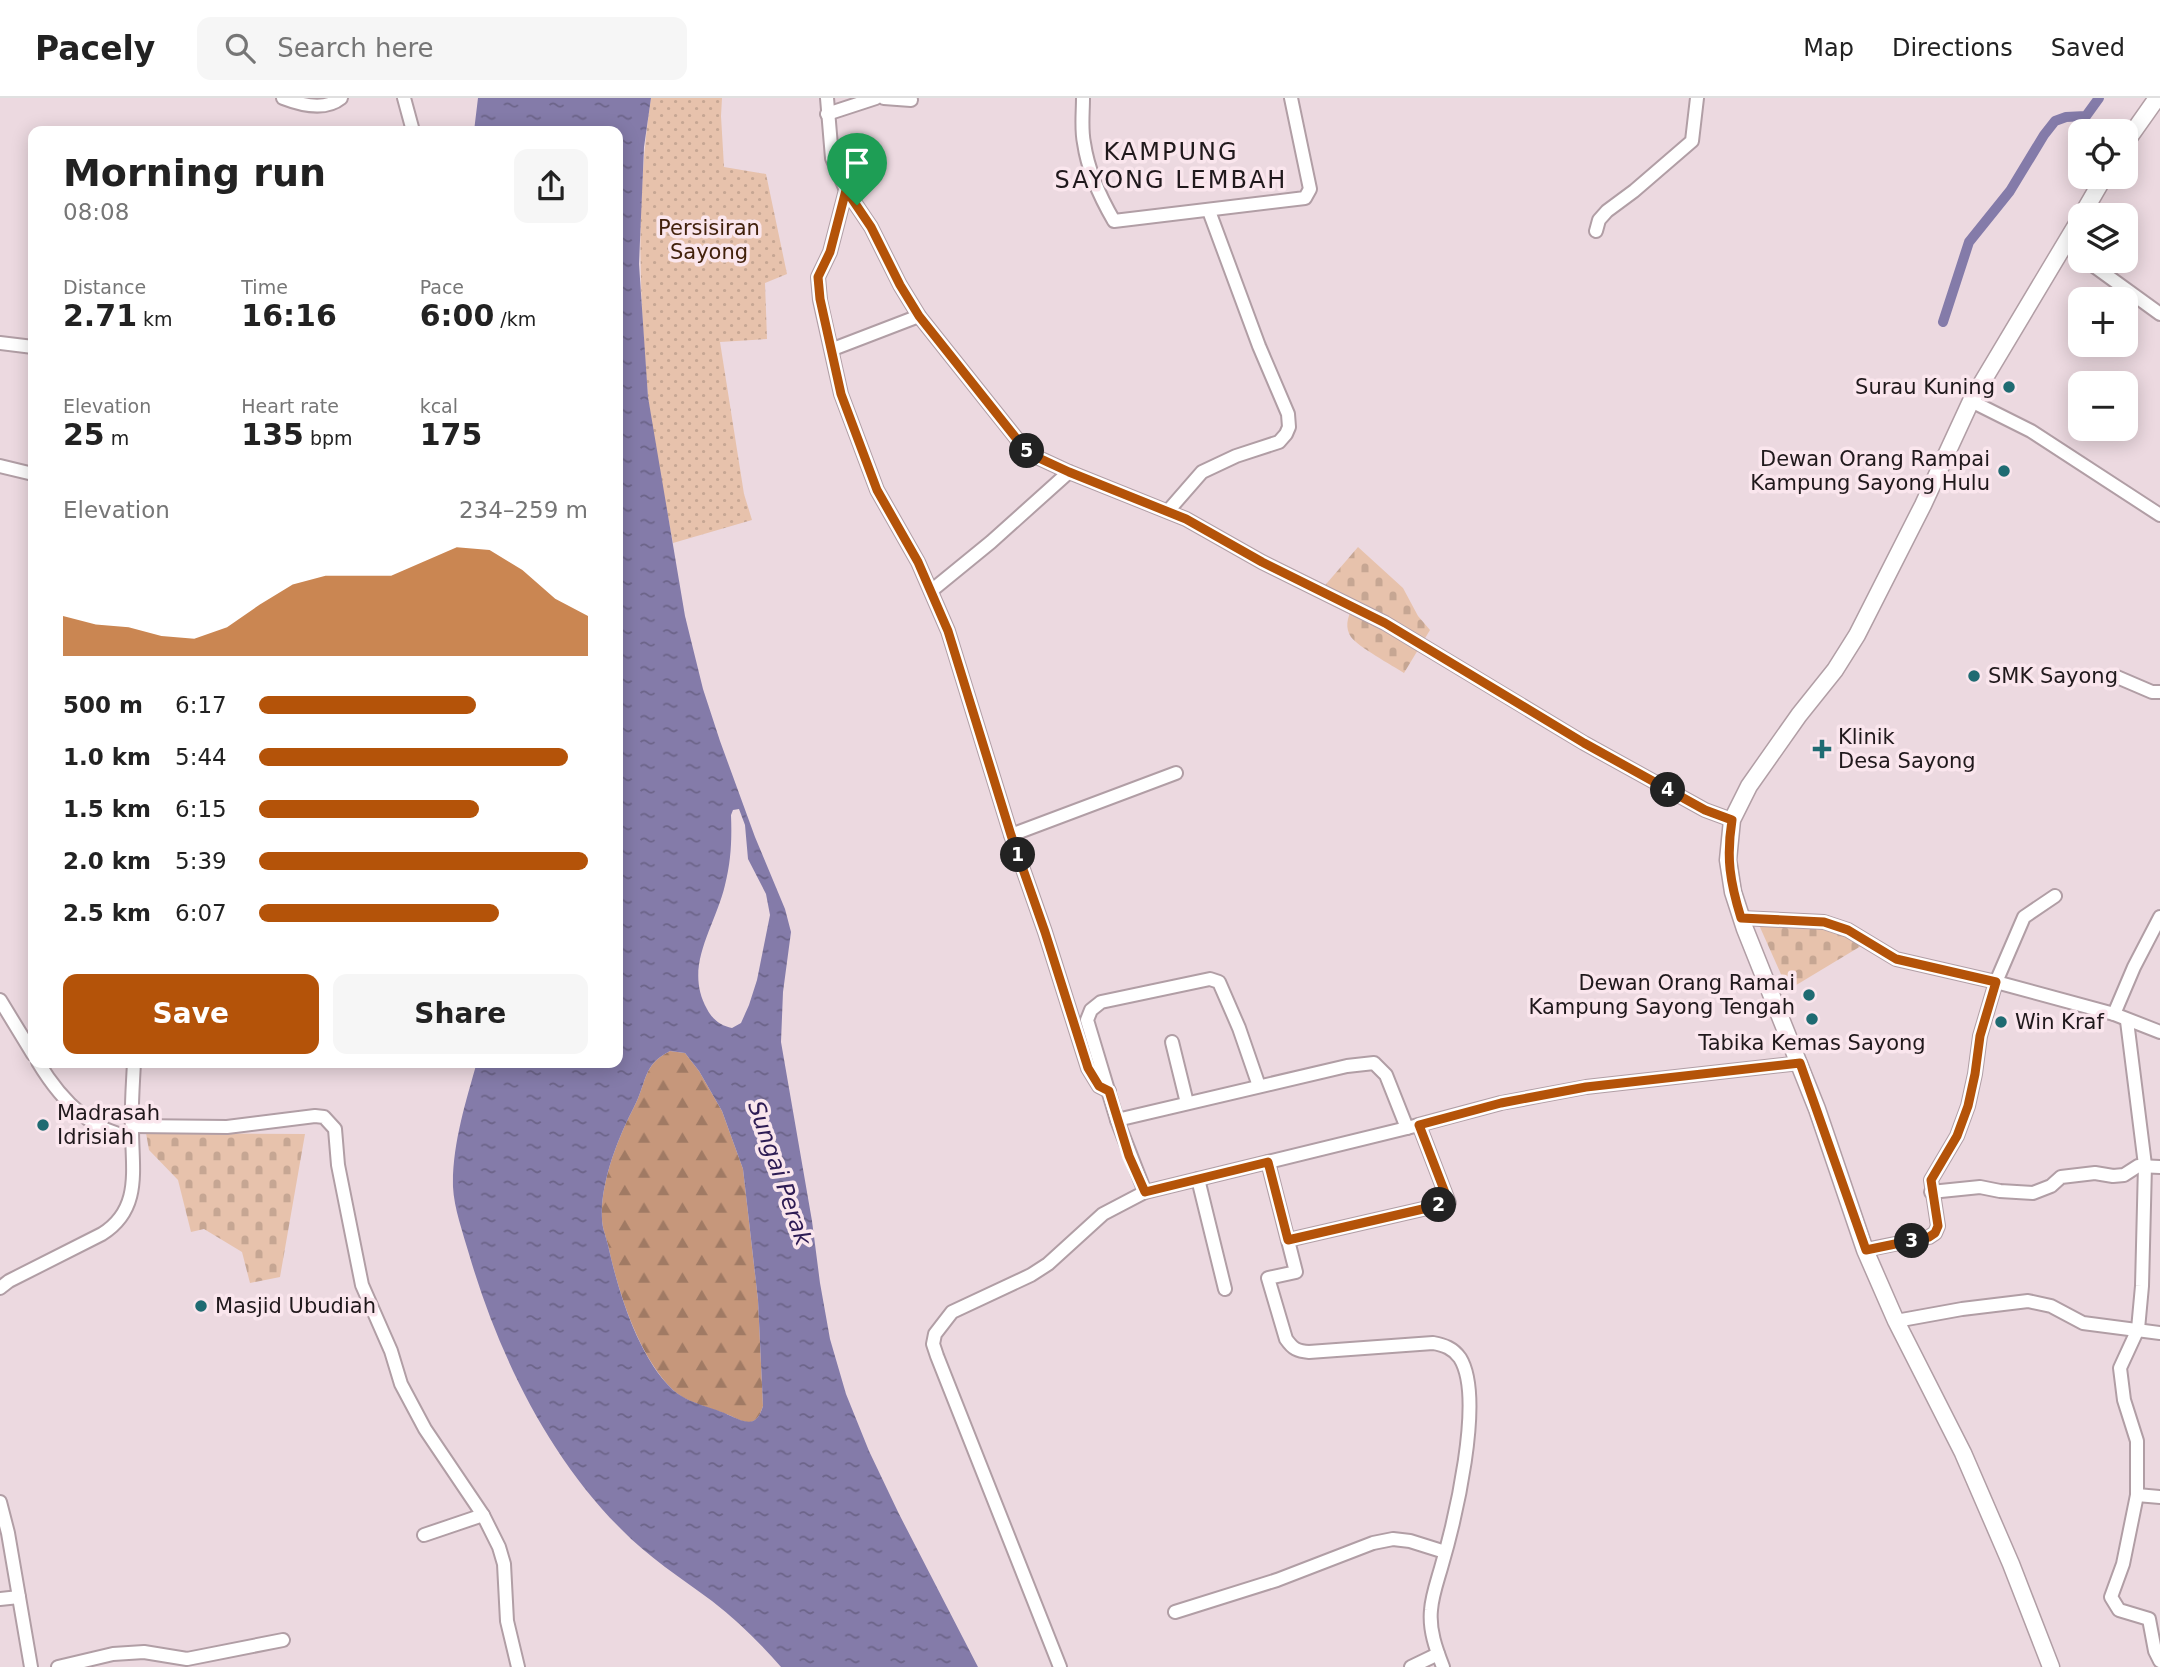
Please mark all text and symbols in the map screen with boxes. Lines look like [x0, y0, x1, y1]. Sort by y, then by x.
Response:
search box [197, 17, 687, 80]
text: Pacely [35, 29, 155, 68]
icon: search [221, 29, 259, 67]
text: Search here [277, 33, 434, 63]
text: Map [1803, 34, 1854, 62]
text: Directions [1892, 34, 2013, 62]
text: Saved [2051, 34, 2125, 62]
map controls [2068, 119, 2138, 441]
button: locate [2068, 119, 2138, 189]
pin [827, 133, 887, 205]
district label: KAMPUNG SAYONG LEMBAH [1055, 138, 1287, 194]
icon: arrive [838, 144, 876, 182]
button: share [514, 149, 588, 223]
text: Morning run [63, 151, 326, 195]
text: 08:08 [63, 199, 129, 225]
button: layers [2068, 203, 2138, 273]
park label: Persisiran Sayong [658, 216, 760, 264]
text: Distance [63, 276, 146, 298]
text: Time [241, 276, 288, 298]
text: Pace [420, 276, 464, 298]
button: + [2068, 287, 2138, 357]
text: 2.71 [63, 298, 137, 333]
text: 16:16 [241, 298, 337, 333]
text: 6:00 [420, 298, 494, 333]
text: km [137, 308, 173, 330]
text: /km [494, 308, 536, 330]
button: − [2068, 371, 2138, 441]
place label: Surau Kuning [1855, 375, 1995, 399]
marker: Surau Kuning [2001, 379, 2017, 395]
text: Elevation [63, 395, 151, 417]
text: Heart rate [241, 395, 339, 417]
text: kcal [420, 395, 458, 417]
text: 25 [63, 417, 105, 452]
text: 135 [241, 417, 304, 452]
text: 175 [420, 417, 482, 452]
text: m [105, 427, 129, 449]
text: bpm [304, 427, 353, 449]
pin: 5 [1010, 434, 1044, 468]
text: 5 [1020, 439, 1033, 461]
place label: Dewan Orang Rampai Kampung Sayong Hulu [1750, 447, 1990, 495]
marker: Dewan Orang Rampai Kampung Sayong Hulu [1996, 463, 2012, 479]
text: Elevation [63, 497, 170, 523]
text: 234–259 m [459, 497, 588, 523]
place label: SMK Sayong [1988, 664, 2118, 688]
marker: SMK Sayong [1966, 668, 1982, 684]
text: 500 m [63, 692, 143, 718]
text: 6:17 [175, 692, 227, 718]
place label: Klinik Desa Sayong [1838, 725, 1976, 773]
marker: Klinik Desa Sayong [1812, 739, 1832, 759]
text: 1.0 km [63, 744, 151, 770]
text: 5:44 [175, 744, 227, 770]
pin: 4 [1650, 772, 1686, 808]
text: 4 [1661, 778, 1674, 800]
text: 1.5 km [63, 796, 151, 822]
text: 6:15 [175, 796, 227, 822]
pin: 1 [1000, 838, 1036, 872]
text: 1 [1011, 843, 1024, 865]
text: 2.0 km [63, 848, 151, 874]
text: 5:39 [175, 848, 227, 874]
text: 2.5 km [63, 900, 151, 926]
text: 6:07 [175, 900, 227, 926]
place label: Dewan Orang Ramai Kampung Sayong Tengah [1529, 971, 1795, 1019]
button: Save [63, 974, 319, 1054]
button: Share [333, 974, 588, 1054]
marker: Dewan Orang Ramai Kampung Sayong Tengah [1801, 987, 1817, 1003]
place label: Win Kraf [2015, 1010, 2104, 1034]
marker: Tabika Kemas Sayong [1804, 1011, 1820, 1027]
marker: Win Kraf [1993, 1014, 2009, 1030]
place label: Tabika Kemas Sayong [1697, 1031, 1926, 1055]
water label: Sungai Perak [743, 1097, 817, 1250]
place label: Madrasah Idrisiah [57, 1101, 160, 1149]
marker: Madrasah Idrisiah [35, 1117, 51, 1133]
pin: 2 [1422, 1188, 1456, 1222]
text: 2 [1432, 1193, 1445, 1215]
pin: 3 [1895, 1224, 1930, 1258]
text: 3 [1905, 1229, 1918, 1251]
place label: Masjid Ubudiah [215, 1294, 376, 1318]
marker: Masjid Ubudiah [193, 1298, 209, 1314]

